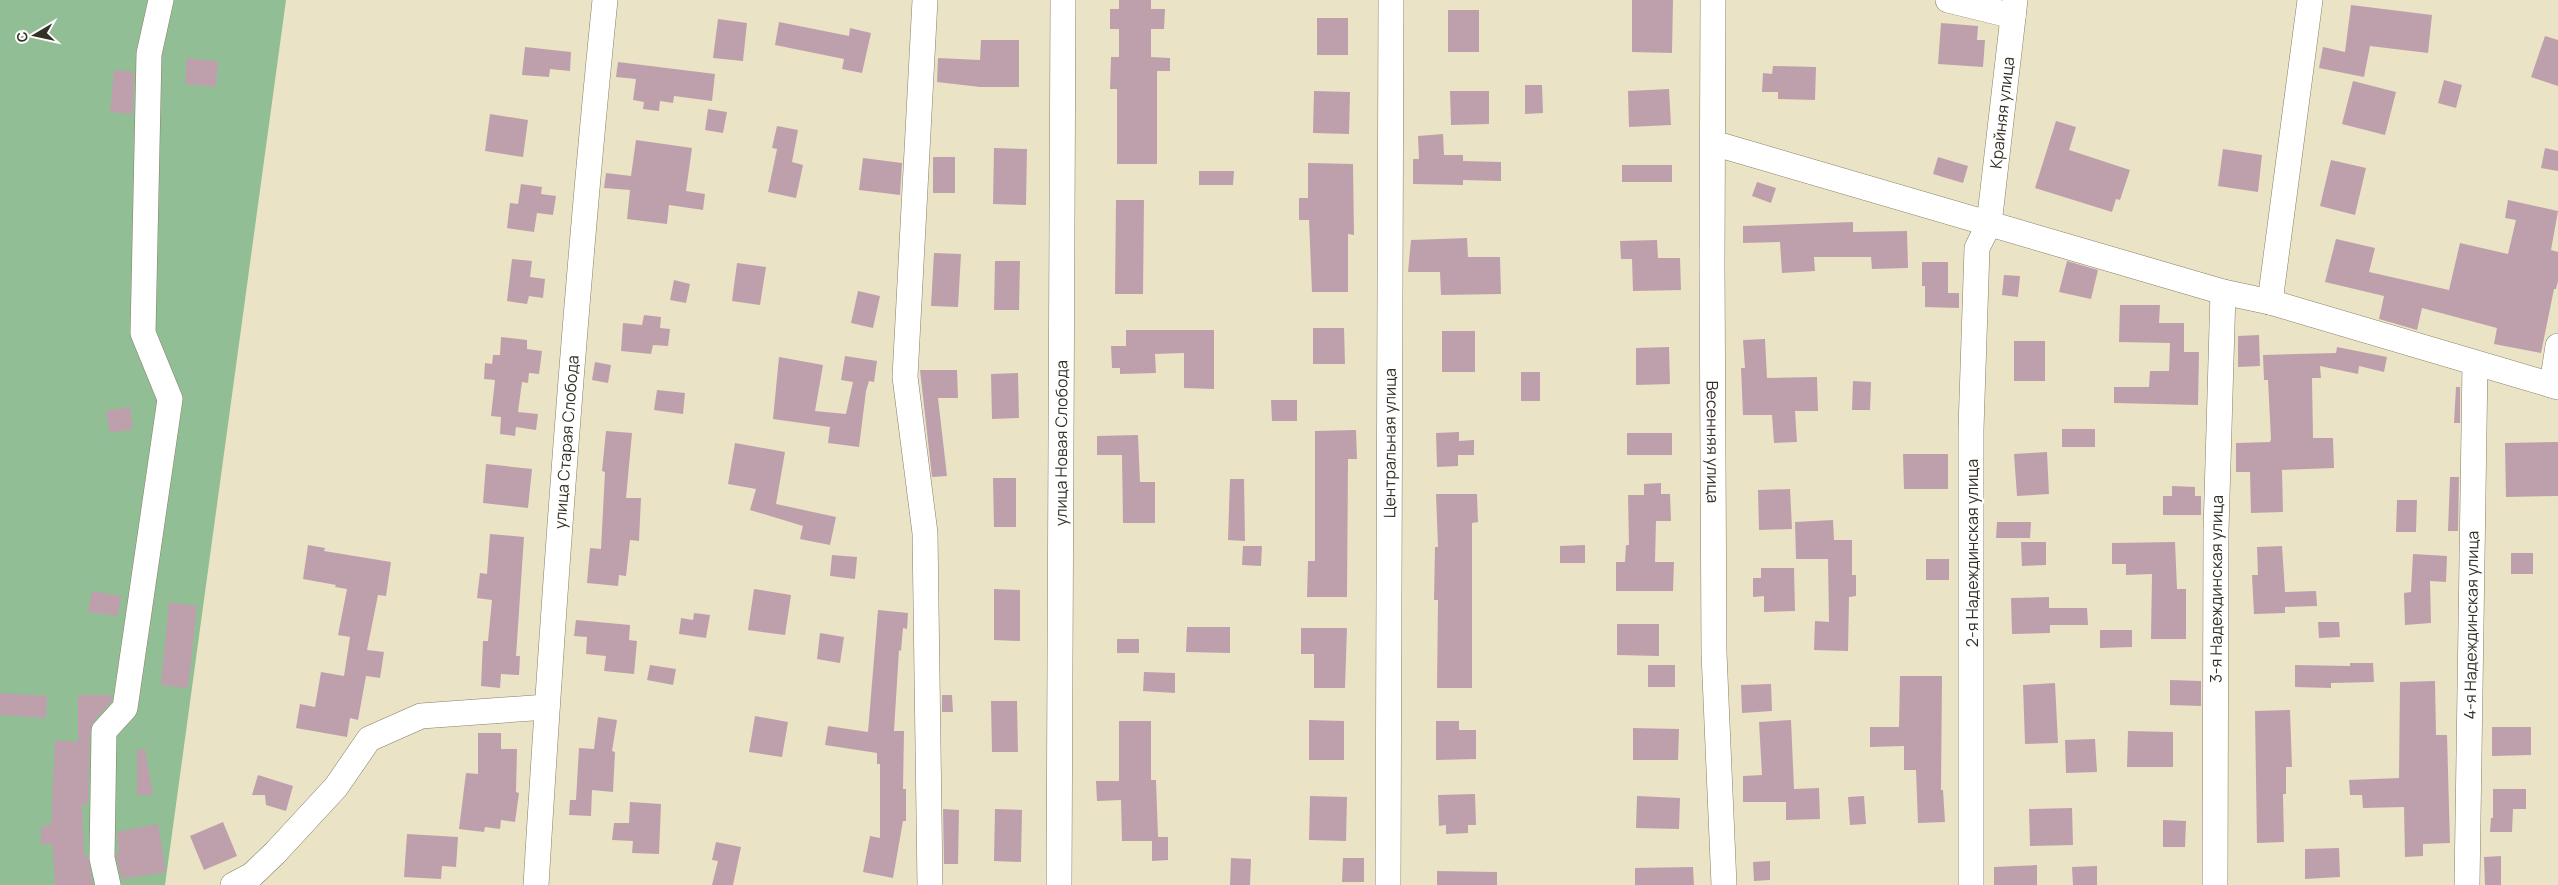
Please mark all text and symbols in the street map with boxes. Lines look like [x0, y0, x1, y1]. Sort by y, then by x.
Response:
north arrow [10, 10, 60, 60]
text: С [11, 31, 32, 44]
street label: Крайняя улица [1985, 55, 2019, 170]
street label: улица Старая Слобода [549, 354, 584, 530]
street label: улица Новая Слобода [1050, 360, 1072, 526]
street label: Центральная улица [1378, 368, 1401, 518]
street label: Весенняя улица [1702, 381, 1724, 503]
street label: 2-я Надеждинская улица [1961, 459, 1983, 647]
street label: 3-я Надеждинская улица [2205, 495, 2228, 683]
street label: 4-я Надеждинская улица [2459, 531, 2483, 720]

